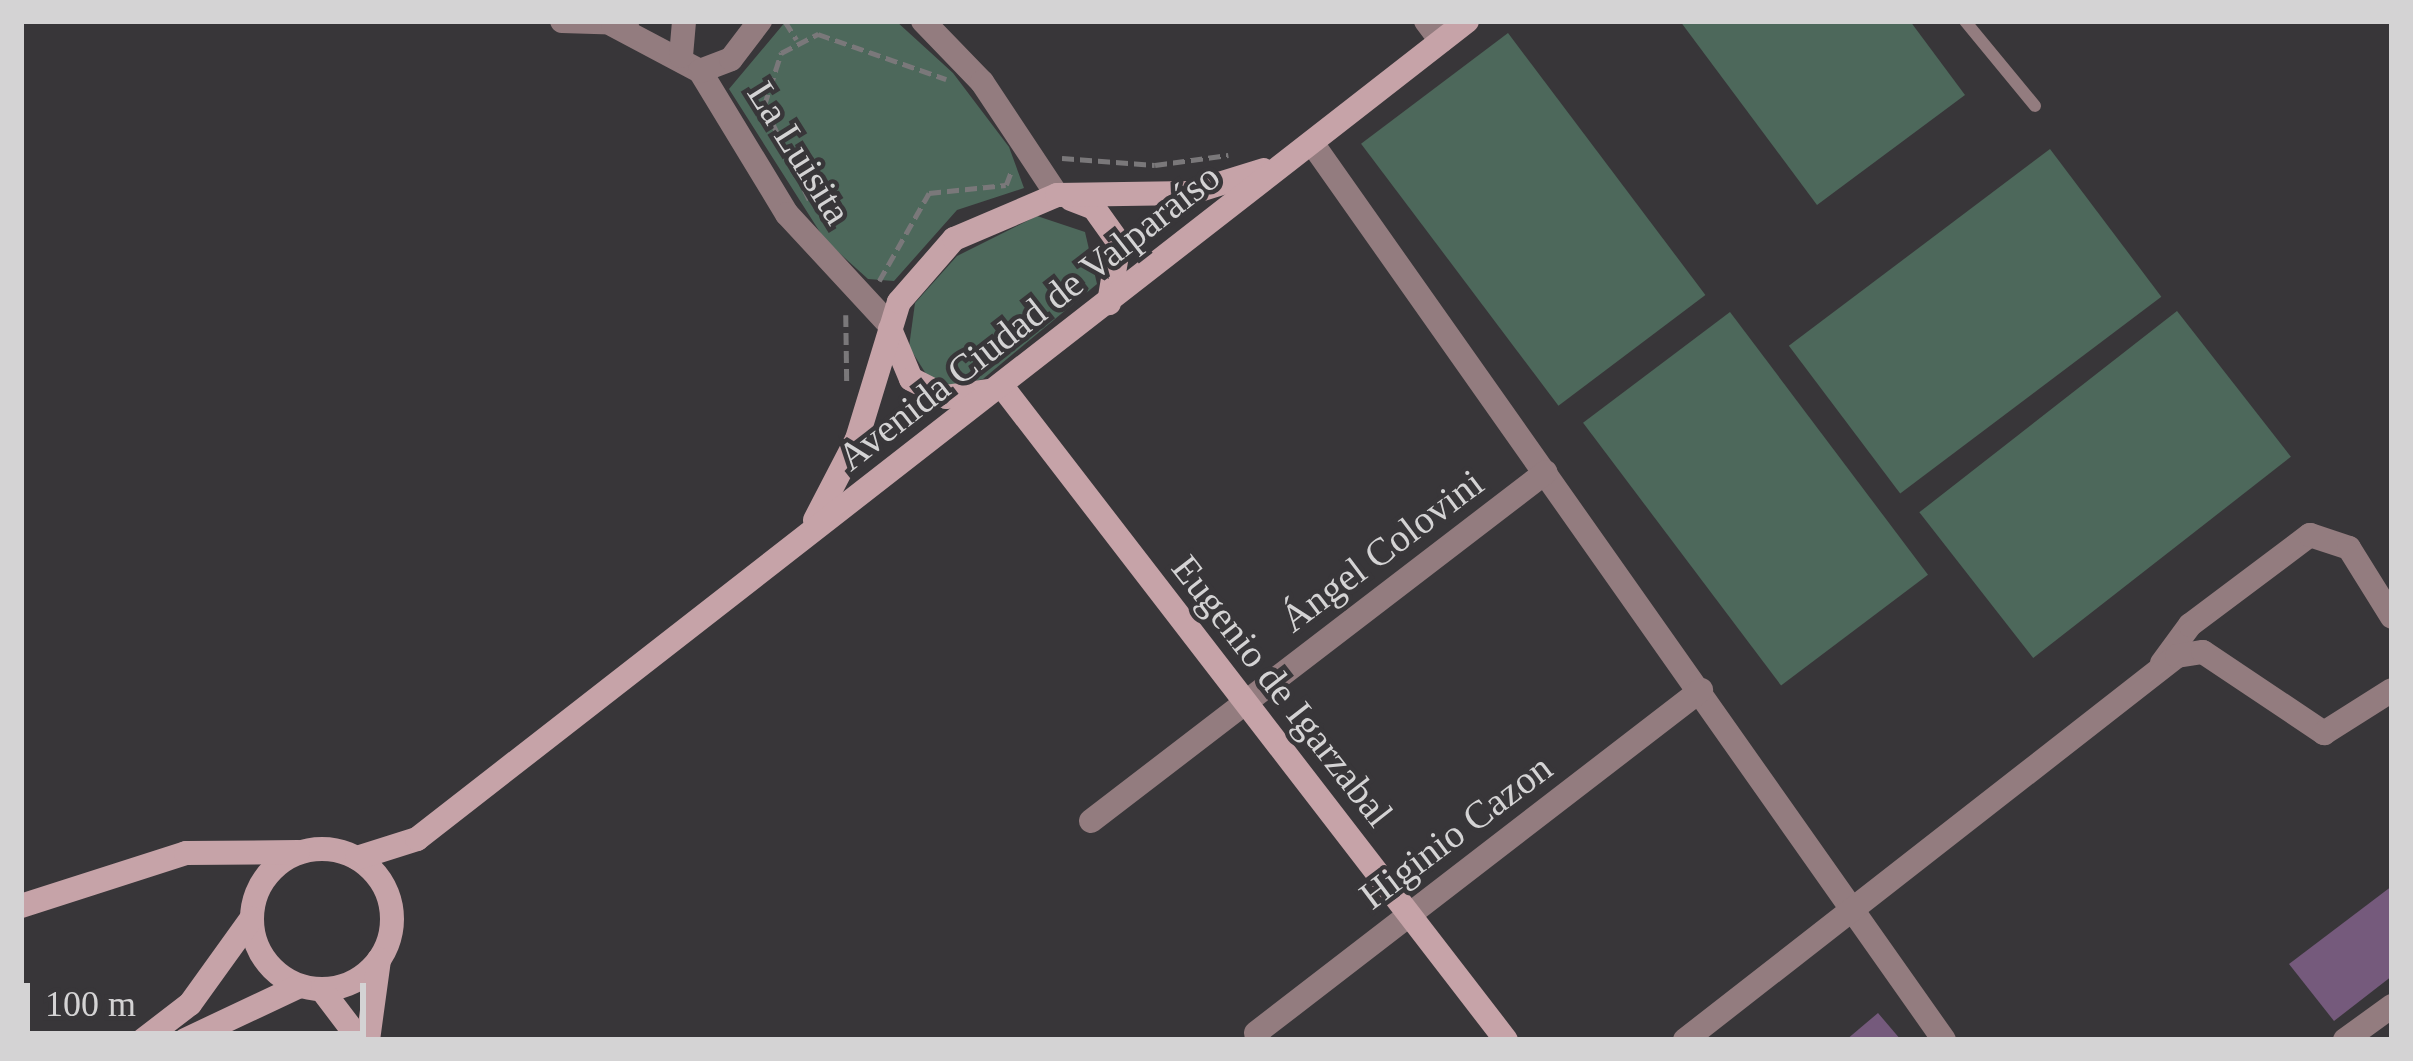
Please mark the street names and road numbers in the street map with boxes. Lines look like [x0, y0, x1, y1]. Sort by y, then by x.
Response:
street label: La Luisita [737, 73, 861, 233]
street label: Avenida Ciudad de Valparaíso [828, 153, 1230, 481]
street label: Ángel Colovini [1271, 460, 1493, 642]
street label: Eugenio de Igarzabal [1162, 546, 1402, 836]
street label: Higinio Cazon [1351, 745, 1561, 919]

